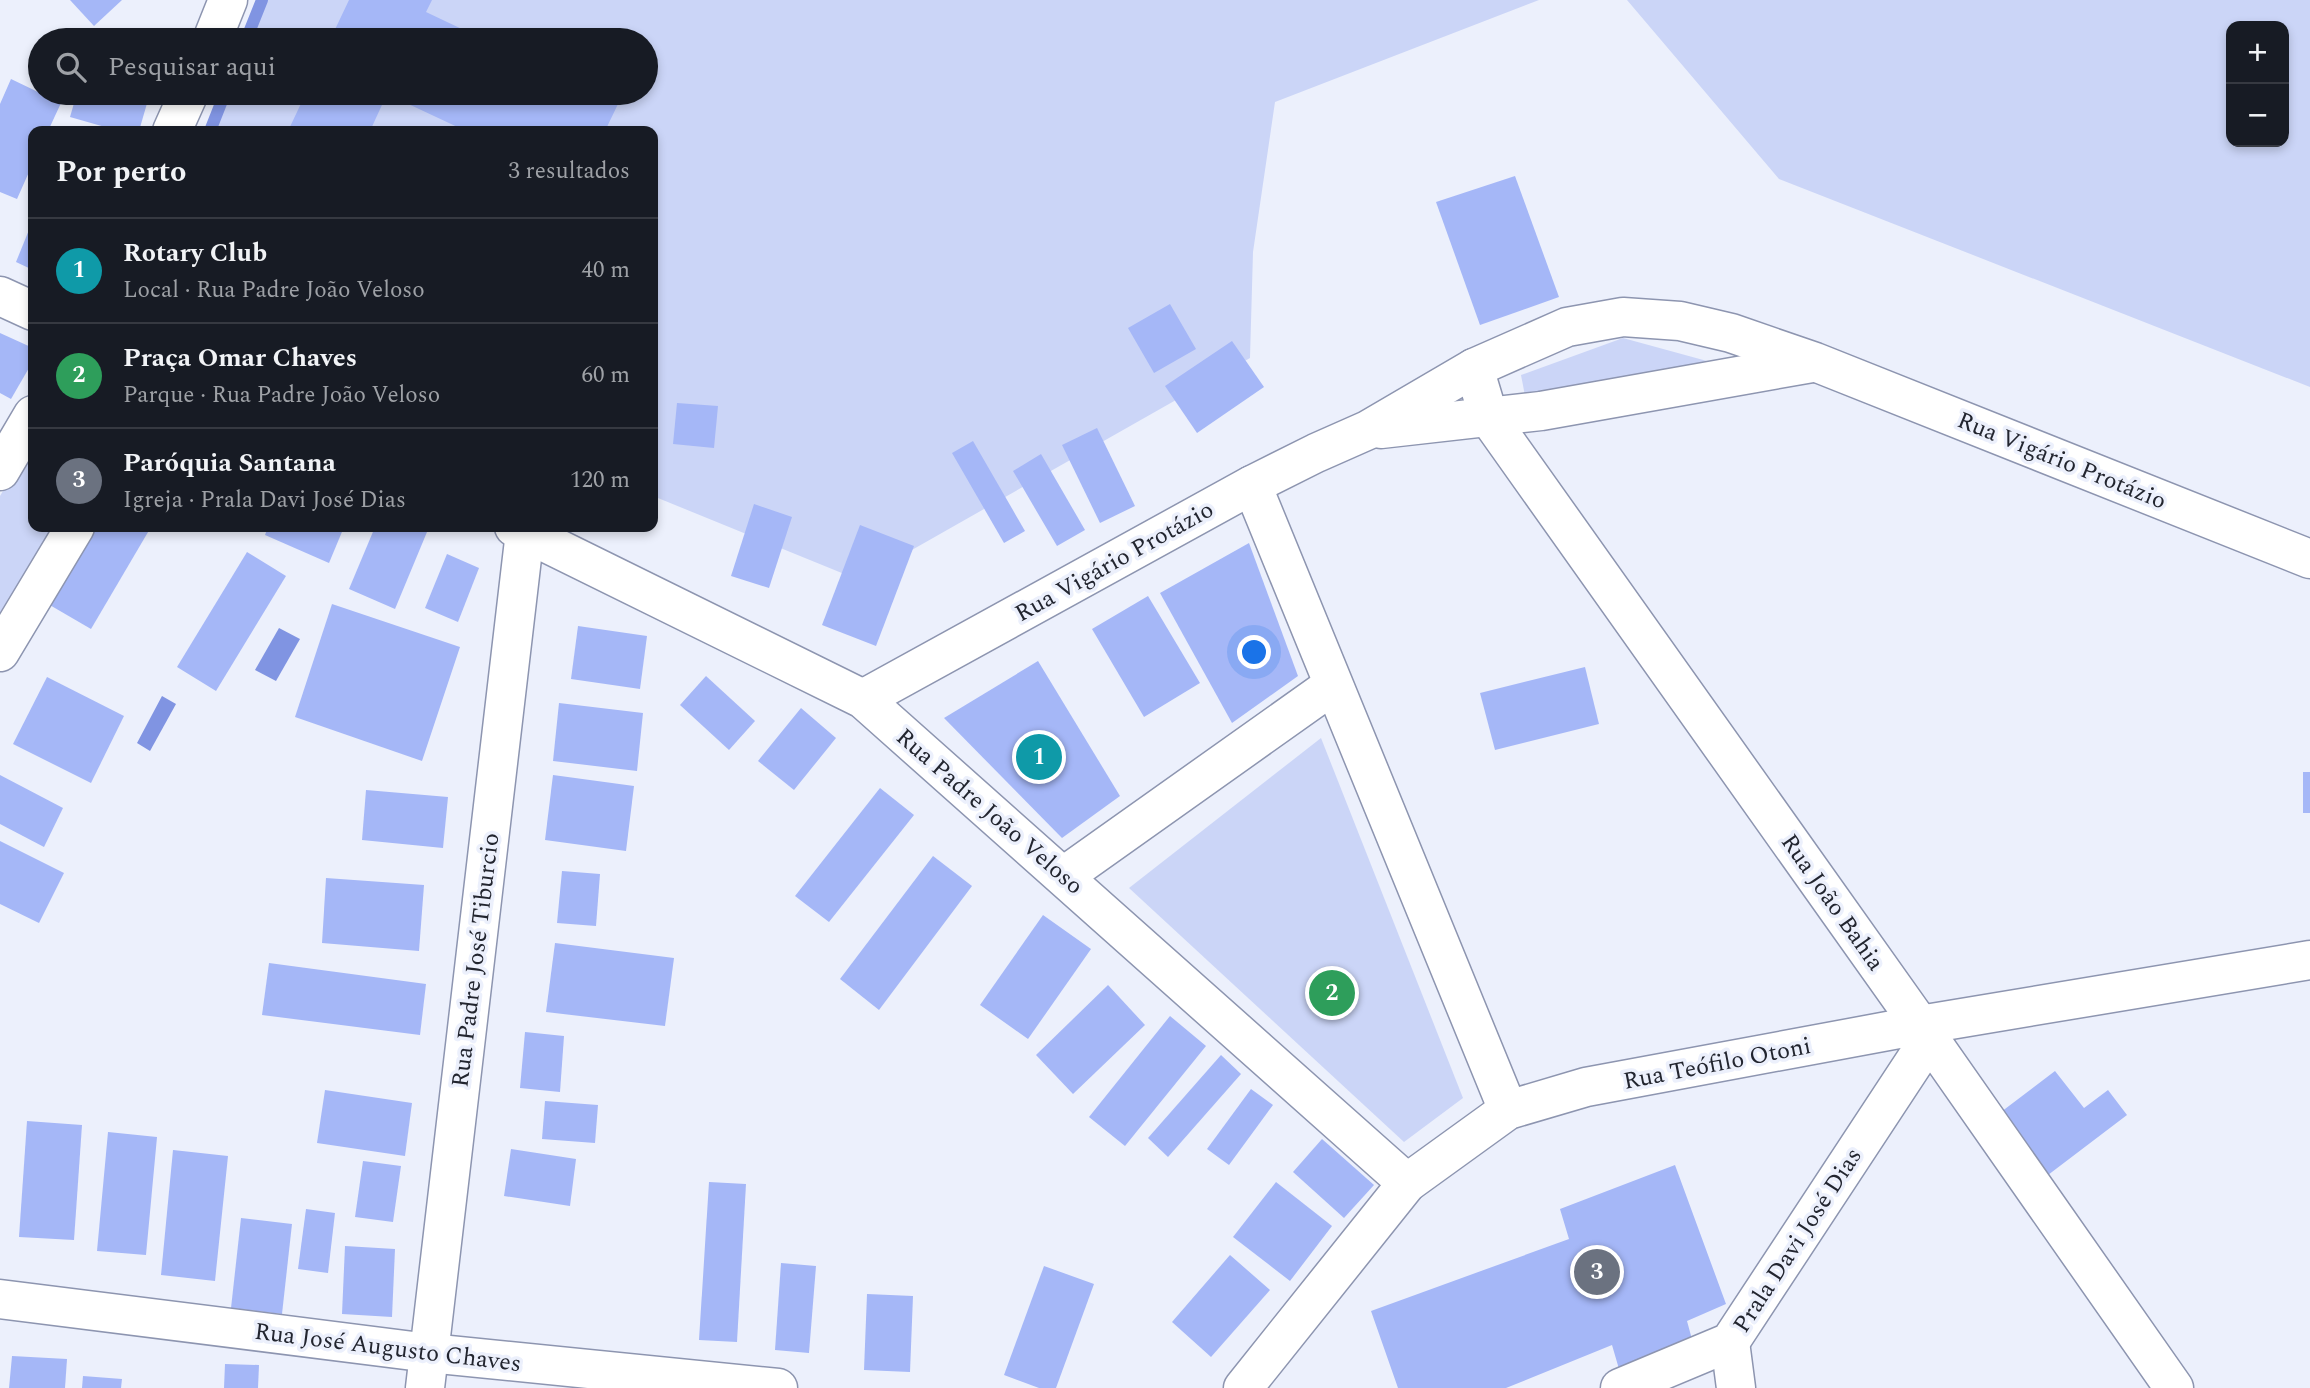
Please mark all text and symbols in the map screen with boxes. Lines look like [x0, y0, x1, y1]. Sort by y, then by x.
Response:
map controls [2226, 21, 2289, 147]
button: + [2226, 21, 2289, 84]
search box [28, 28, 658, 105]
text: Pesquisar aqui [108, 47, 276, 87]
icon: search [52, 48, 90, 86]
button: − [2226, 84, 2289, 147]
text: Por perto [56, 149, 186, 195]
text: 3 resultados [508, 154, 630, 189]
text: Rotary Club [123, 233, 267, 273]
text: 1 [73, 253, 85, 288]
text: 40 m [581, 253, 630, 288]
text: Local · Rua Padre João Veloso [123, 273, 425, 308]
text: Praça Omar Chaves [123, 338, 357, 378]
text: 2 [73, 358, 85, 393]
text: 60 m [581, 358, 630, 393]
text: Parque · Rua Padre João Veloso [123, 378, 440, 413]
street label: Rua Vigário Protázio [1952, 403, 2172, 519]
text: Paróquia Santana [123, 443, 336, 483]
text: 3 [73, 463, 85, 498]
text: 120 m [570, 463, 630, 498]
text: Igreja · Prala Davi José Dias [123, 483, 406, 518]
street label: Rua Vigário Protázio [1008, 492, 1221, 632]
your location [1237, 635, 1271, 669]
street label: Rua Padre João Veloso [888, 720, 1091, 904]
pin: 1 [1016, 731, 1062, 783]
street label: Rua João Bahia [1771, 827, 1893, 979]
street label: Rua Padre José Tiburcio [443, 831, 509, 1089]
pin: 2 [1309, 967, 1355, 1019]
street label: Rua Teófilo Otoni [1620, 1028, 1814, 1100]
street label: Prala Davi José Dias [1724, 1141, 1871, 1340]
pin: 3 [1574, 1246, 1620, 1298]
street label: Rua José Augusto Chaves [252, 1314, 523, 1382]

